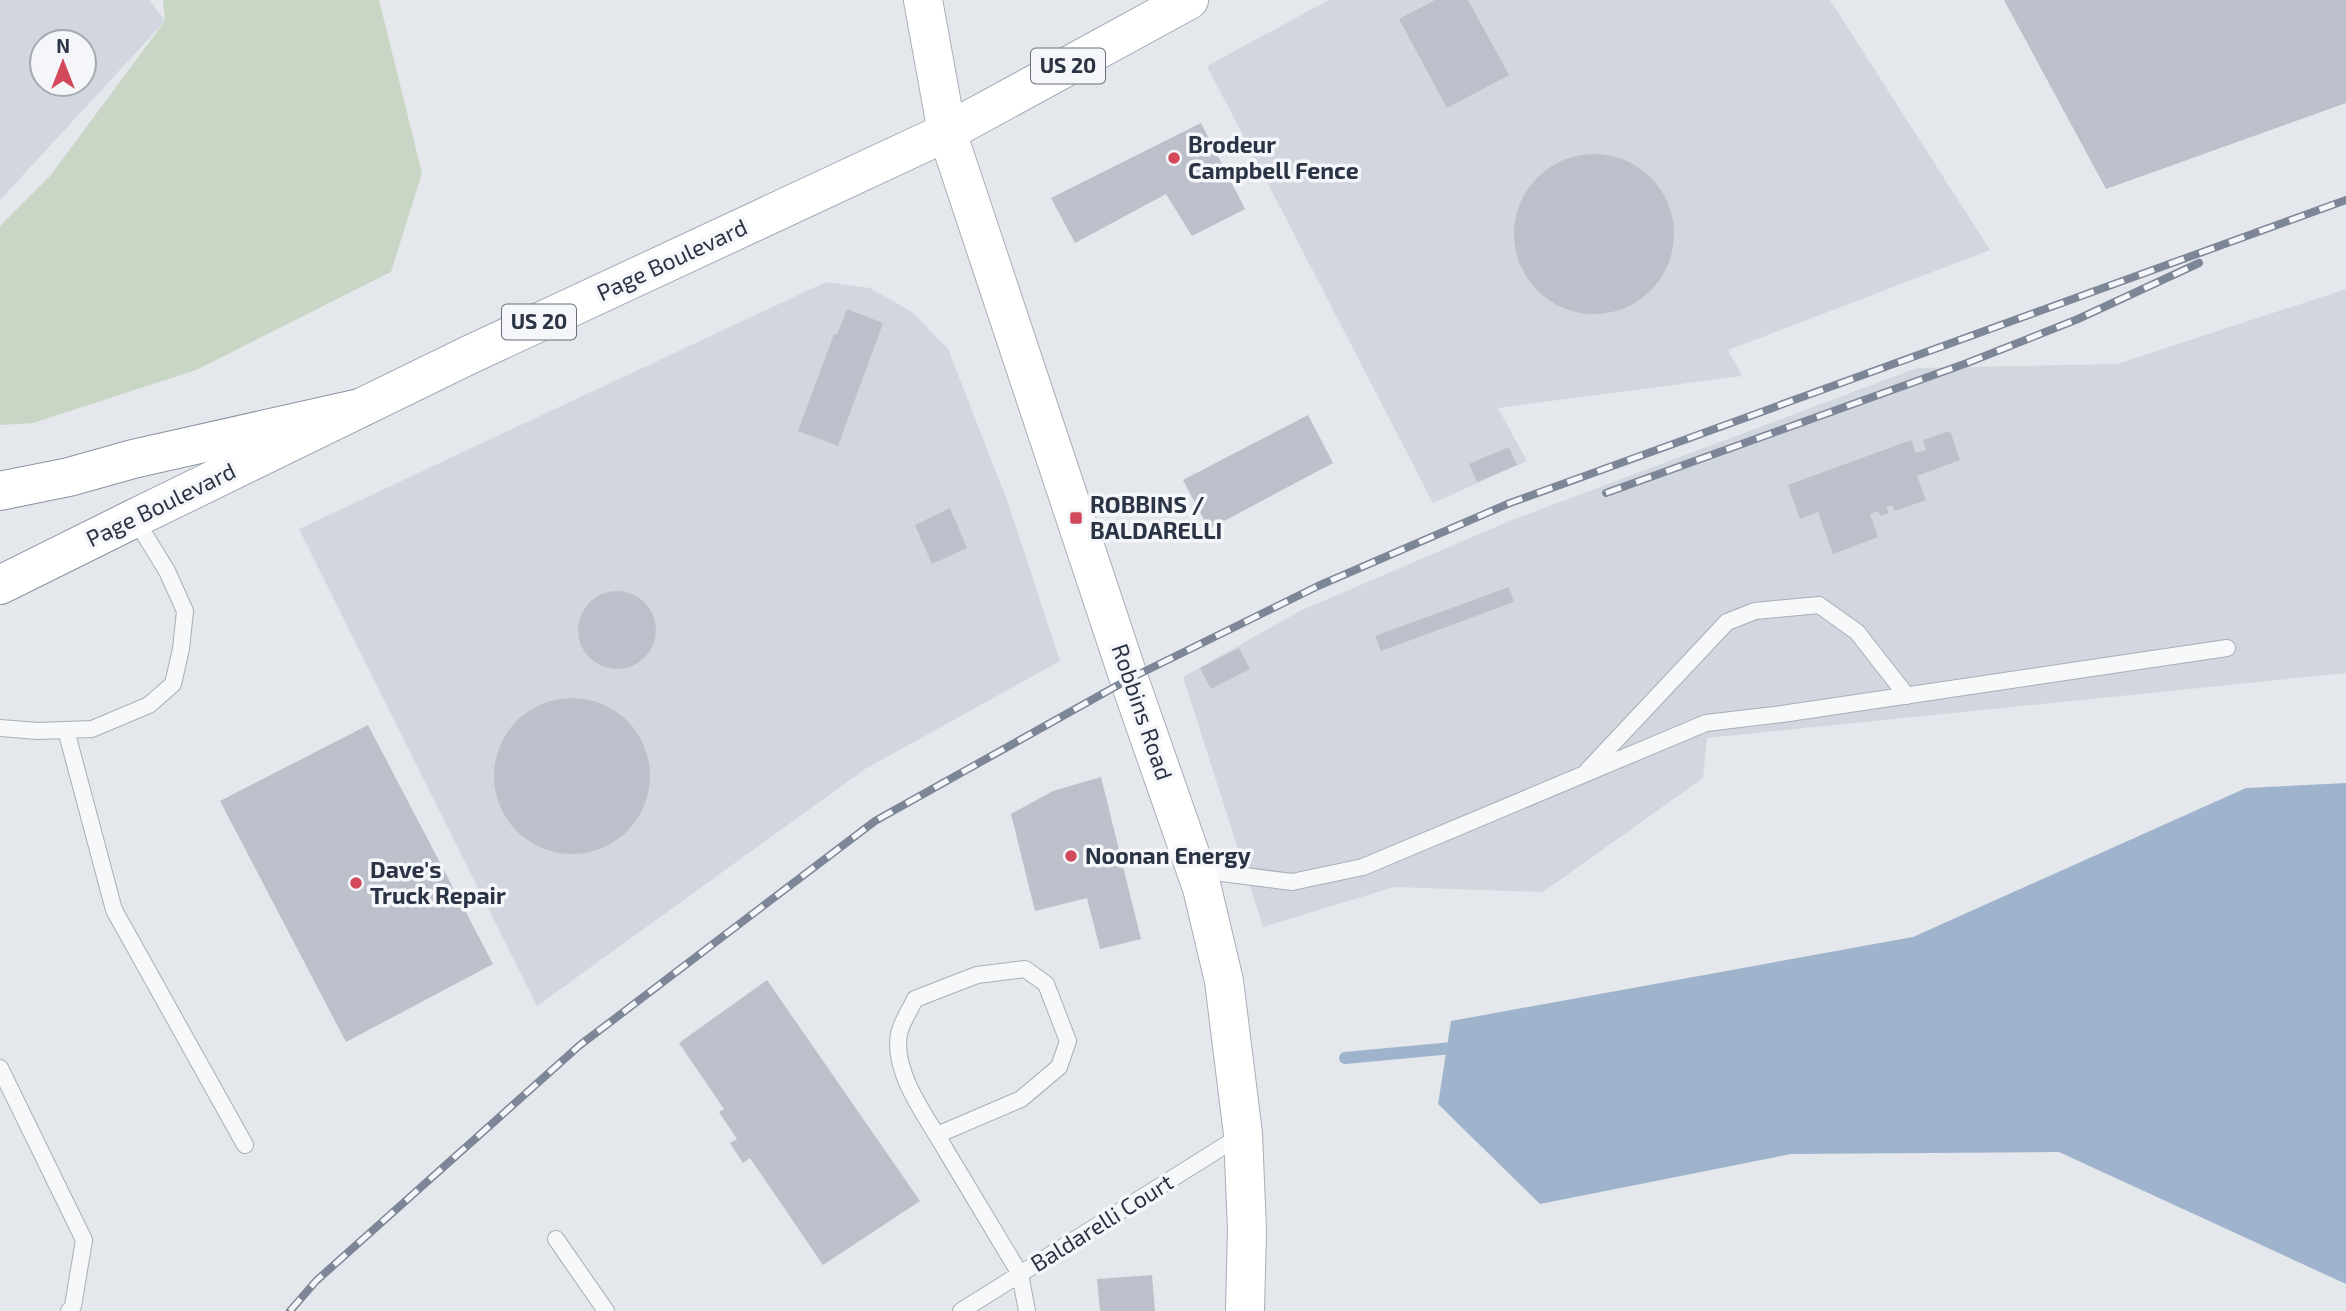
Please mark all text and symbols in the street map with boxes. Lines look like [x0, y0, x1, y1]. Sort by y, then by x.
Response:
north arrow [28, 28, 98, 98]
text: N [56, 34, 70, 57]
road number: US 20 [1031, 48, 1105, 84]
place label: Brodeur Campbell Fence [1188, 130, 1359, 184]
marker: Brodeur Campbell Fence [1166, 150, 1182, 166]
street label: Page Boulevard [592, 212, 751, 306]
road number: US 20 [502, 304, 576, 340]
street label: Page Boulevard [81, 456, 240, 552]
place label: ROBBINS / BALDARELLI [1090, 490, 1222, 544]
marker: ROBBINS / BALDARELLI [1068, 510, 1084, 526]
street label: Robbins Road [1107, 640, 1179, 783]
place label: Noonan Energy [1085, 841, 1251, 869]
marker: Noonan Energy [1063, 848, 1079, 864]
place label: Dave's Truck Repair [370, 855, 506, 909]
marker: Dave's Truck Repair [348, 875, 364, 891]
street label: Baldarelli Court [1025, 1167, 1178, 1277]

